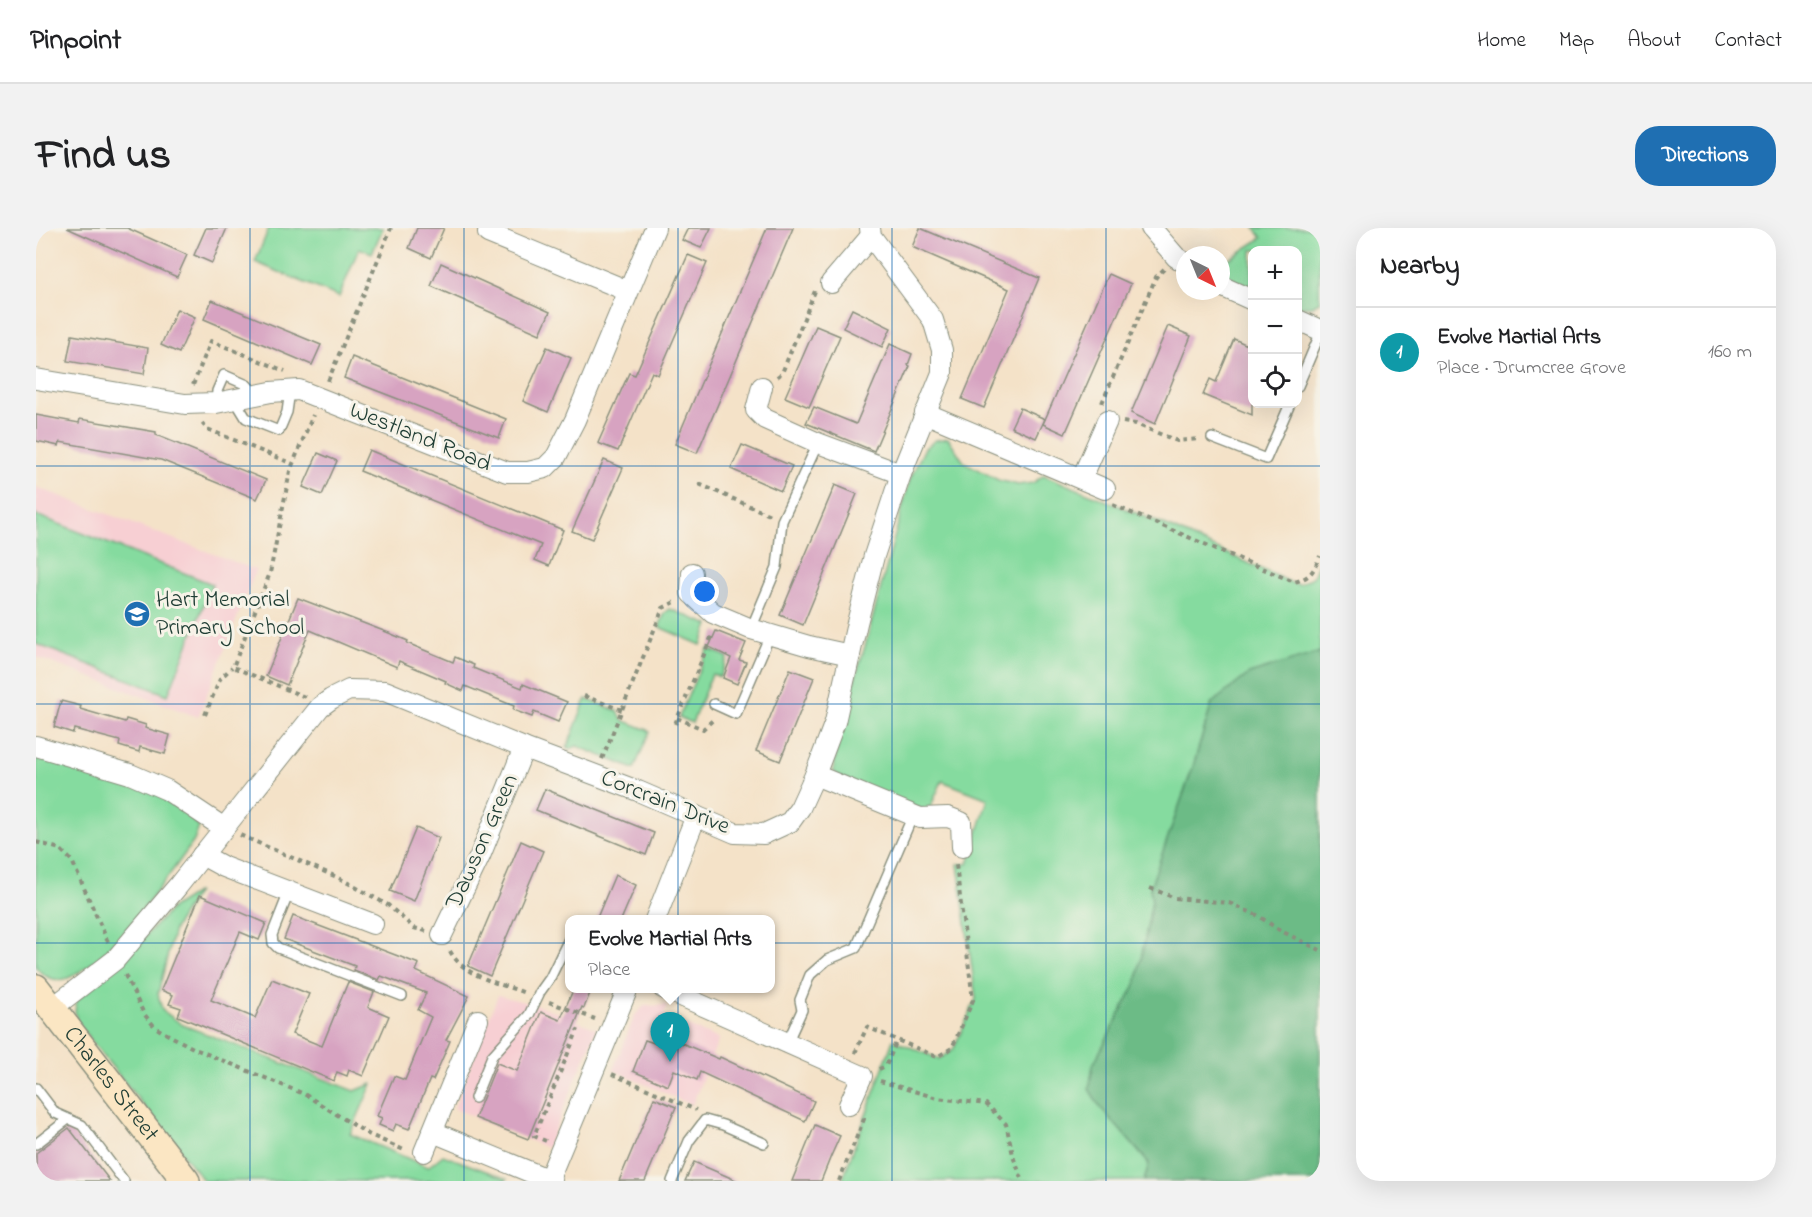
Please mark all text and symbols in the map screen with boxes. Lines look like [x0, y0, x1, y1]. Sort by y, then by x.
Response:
text: Pinpoint [30, 21, 121, 62]
text: Home [1477, 26, 1526, 56]
text: Map [1559, 26, 1594, 56]
text: About [1627, 26, 1681, 56]
text: Contact [1714, 26, 1782, 56]
text: Find us [36, 126, 171, 187]
button: Directions [1635, 126, 1776, 186]
north arrow [1176, 246, 1230, 300]
map controls [1248, 246, 1302, 408]
button: + [1248, 246, 1302, 300]
text: Nearby [1380, 248, 1459, 286]
button: − [1248, 300, 1302, 354]
text: Evolve Martial Arts [1437, 322, 1601, 354]
text: 1 [1396, 338, 1403, 367]
text: 160 m [1708, 338, 1752, 367]
button: locate [1248, 354, 1302, 408]
text: Place · Drumcree Grove [1437, 354, 1626, 383]
street label: Westland Road [344, 394, 497, 483]
your location [690, 577, 719, 606]
place label: Hart Memorial Primary School [156, 583, 304, 647]
school or university icon: Hart Memorial Primary School [122, 599, 152, 629]
street label: Corcrain Drive [595, 761, 735, 845]
street label: Dawson Green [437, 769, 528, 916]
popup [565, 915, 775, 993]
text: Evolve Martial Arts [588, 924, 752, 956]
text: Place [588, 956, 630, 985]
pin: 1 [650, 1012, 690, 1062]
street label: Charles Street [55, 1019, 167, 1150]

